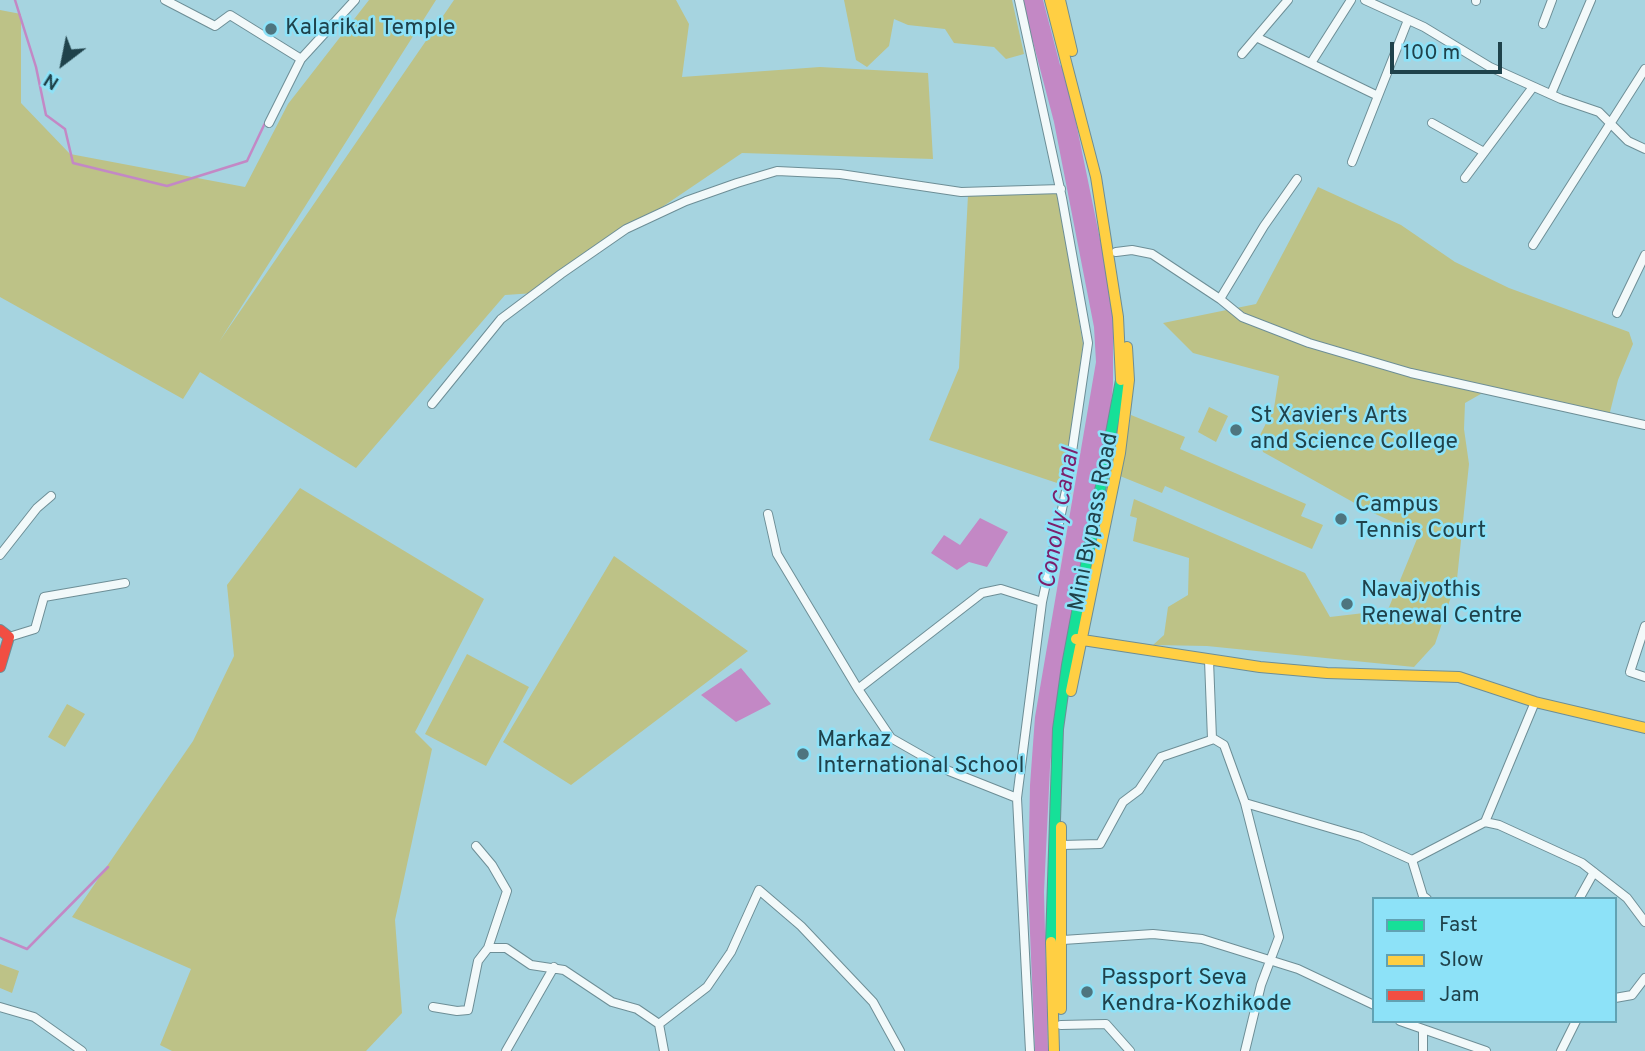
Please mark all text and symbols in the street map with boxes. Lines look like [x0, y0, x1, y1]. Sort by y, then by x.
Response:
place label: Kalarikal Temple [285, 15, 455, 43]
marker: Kalarikal Temple [263, 21, 279, 37]
north arrow [28, 28, 98, 98]
scale bar [1393, 28, 1505, 72]
text: 100 m [1403, 40, 1460, 67]
text: N [40, 67, 64, 95]
place label: St Xavier's Arts and Science College [1250, 403, 1458, 457]
marker: St Xavier's Arts and Science College [1228, 422, 1244, 438]
street label: Mini Bypass Road [1064, 431, 1126, 613]
water label: Conolly Canal [1035, 447, 1087, 591]
place label: Campus Tennis Court [1355, 492, 1486, 546]
marker: Campus Tennis Court [1333, 511, 1349, 527]
place label: Navajyothis Renewal Centre [1361, 577, 1522, 631]
marker: Navajyothis Renewal Centre [1339, 596, 1355, 612]
place label: Markaz International School [817, 727, 1024, 781]
marker: Markaz International School [795, 746, 811, 762]
legend [1372, 897, 1617, 1023]
text: Fast [1439, 912, 1478, 939]
text: Slow [1439, 947, 1484, 974]
place label: Passport Seva Kendra-Kozhikode [1101, 965, 1292, 1019]
text: Jam [1439, 982, 1480, 1009]
marker: Passport Seva Kendra-Kozhikode [1079, 984, 1095, 1000]

